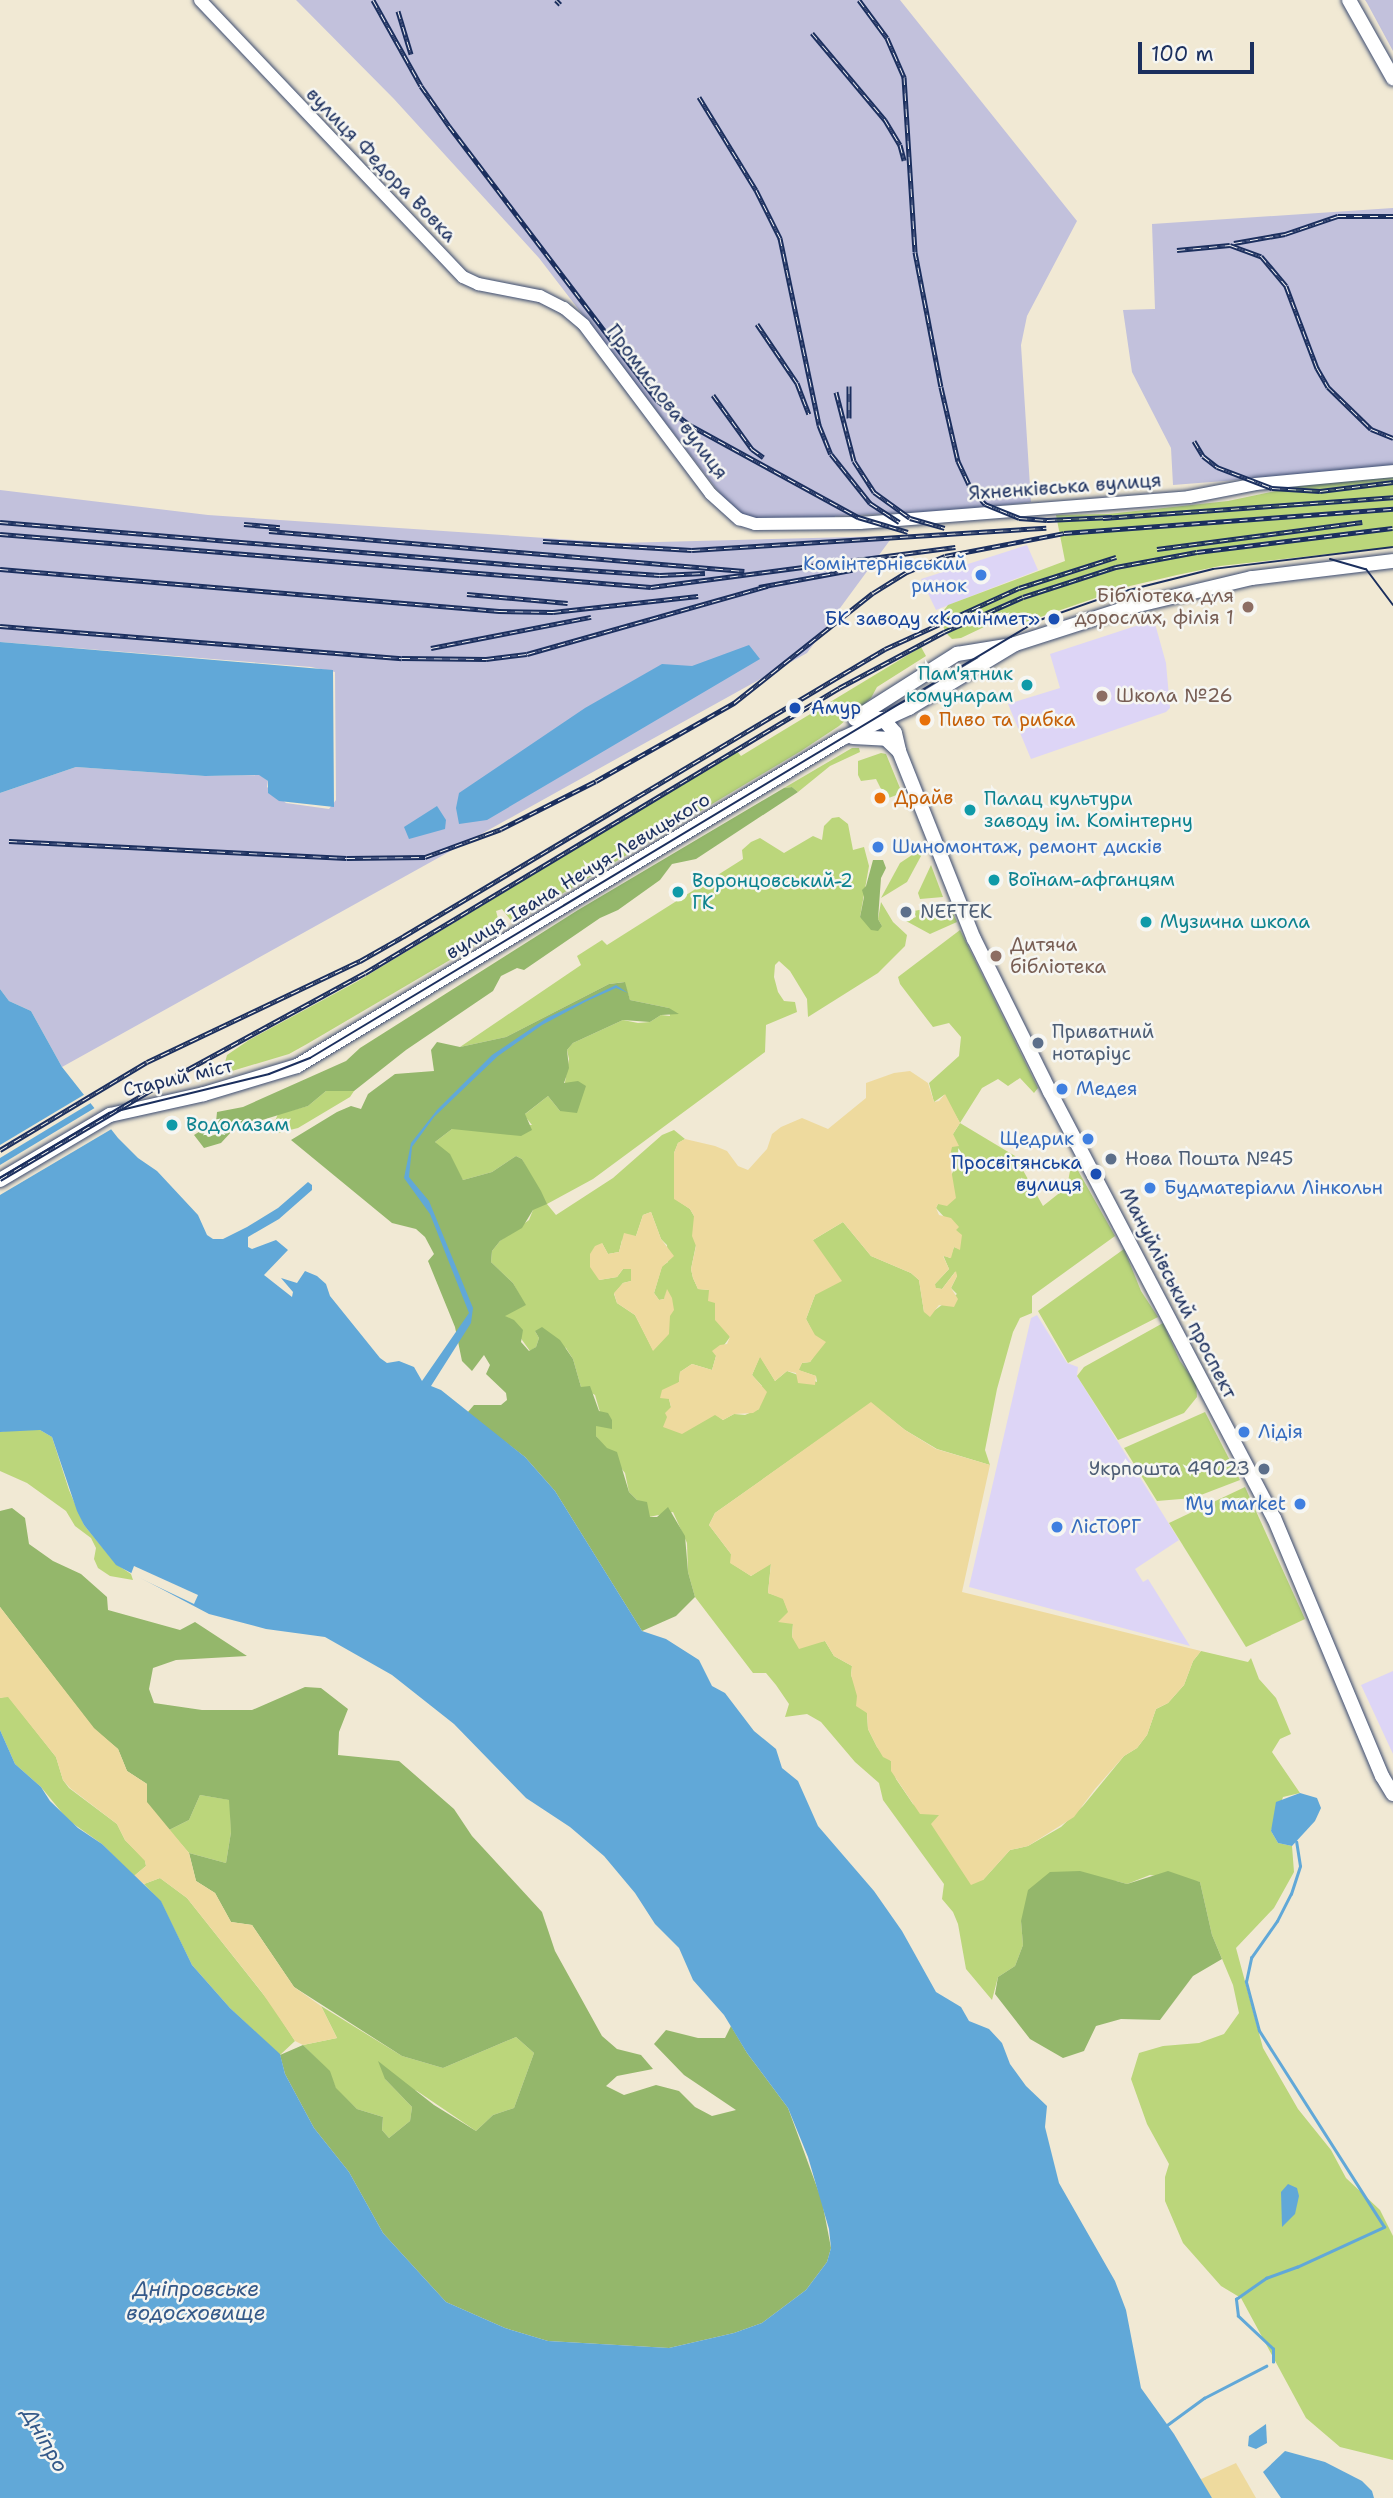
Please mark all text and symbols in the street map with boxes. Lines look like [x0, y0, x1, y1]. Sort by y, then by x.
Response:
scale bar [1141, 28, 1256, 72]
text: 100 m [1151, 40, 1214, 68]
street label: вулиця Федора Вовка [301, 83, 461, 247]
street label: Промислова вулиця [601, 320, 733, 484]
street label: Яхненківська вулиця [968, 469, 1162, 505]
place label: Комінтернівський ринок [803, 553, 967, 597]
marker: Комінтернівський ринок [973, 567, 989, 583]
place label: Бiблiотека для дорослих, фiлiя 1 [1075, 585, 1234, 629]
marker: Бiблiотека для дорослих, фiлiя 1 [1240, 599, 1256, 615]
place label: БК заводу «Комінмет» [825, 608, 1040, 630]
marker: БК заводу «Комінмет» [1046, 611, 1062, 627]
place label: Пам'ятник комунарам [906, 663, 1013, 707]
marker: Пам'ятник комунарам [1019, 677, 1035, 693]
place label: Школа №26 [1116, 685, 1233, 707]
marker: Школа №26 [1094, 688, 1110, 704]
place label: Амур [811, 697, 861, 719]
marker: Амур [785, 698, 805, 718]
place label: Пиво та рибка [939, 709, 1075, 731]
marker: Пиво та рибка [917, 712, 933, 728]
place label: Драйв [894, 787, 953, 809]
street label: вулиця Івана Нечуя-Левицького [442, 788, 714, 964]
place label: Палац культури заводу ім. Комінтерну [984, 788, 1193, 832]
marker: Драйв [872, 790, 888, 806]
marker: Палац культури заводу ім. Комінтерну [962, 802, 978, 818]
place label: Шиномонтаж, ремонт дисків [892, 836, 1162, 858]
marker: Шиномонтаж, ремонт дисків [870, 839, 886, 855]
place label: Воїнам-афганцям [1008, 869, 1175, 891]
place label: Воронцовський-2 ГК [692, 870, 853, 914]
marker: Воїнам-афганцям [986, 872, 1002, 888]
marker: Воронцовський-2 ГК [670, 884, 686, 900]
place label: NEFTEK [920, 901, 992, 923]
marker: NEFTEK [898, 904, 914, 920]
place label: Музична школа [1160, 911, 1310, 933]
marker: Музична школа [1138, 914, 1154, 930]
place label: Дитяча бібліотека [1010, 934, 1106, 978]
marker: Дитяча бібліотека [988, 948, 1004, 964]
place label: Приватний нотаріус [1052, 1021, 1154, 1065]
marker: Приватний нотаріус [1030, 1035, 1046, 1051]
street label: Старий міст [121, 1054, 235, 1102]
place label: Медея [1076, 1078, 1138, 1100]
marker: Медея [1054, 1081, 1070, 1097]
place label: Водолазам [186, 1114, 289, 1136]
marker: Водолазам [164, 1117, 180, 1133]
place label: Щедрик [1000, 1128, 1074, 1150]
marker: Щедрик [1080, 1131, 1096, 1147]
place label: Нова Пошта №45 [1125, 1148, 1293, 1170]
marker: Нова Пошта №45 [1103, 1151, 1119, 1167]
place label: Просвітянська вулиця [951, 1152, 1082, 1196]
marker: Просвітянська вулиця [1088, 1166, 1104, 1182]
place label: Будматеріали Лінкольн [1164, 1177, 1383, 1199]
marker: Будматеріали Лінкольн [1142, 1180, 1158, 1196]
street label: Мануйлівський проспект [1115, 1184, 1241, 1402]
place label: Лідія [1258, 1421, 1303, 1443]
marker: Лідія [1236, 1424, 1252, 1440]
place label: Укрпошта 49023 [1089, 1458, 1250, 1480]
marker: Укрпошта 49023 [1256, 1461, 1272, 1477]
place label: My market [1185, 1493, 1286, 1515]
marker: My market [1292, 1496, 1308, 1512]
place label: ЛісТОРГ [1071, 1516, 1141, 1538]
marker: ЛісТОРГ [1049, 1519, 1065, 1535]
water label: Дніпровське водосховище [126, 2276, 266, 2326]
water label: Дніпро [16, 2403, 74, 2477]

